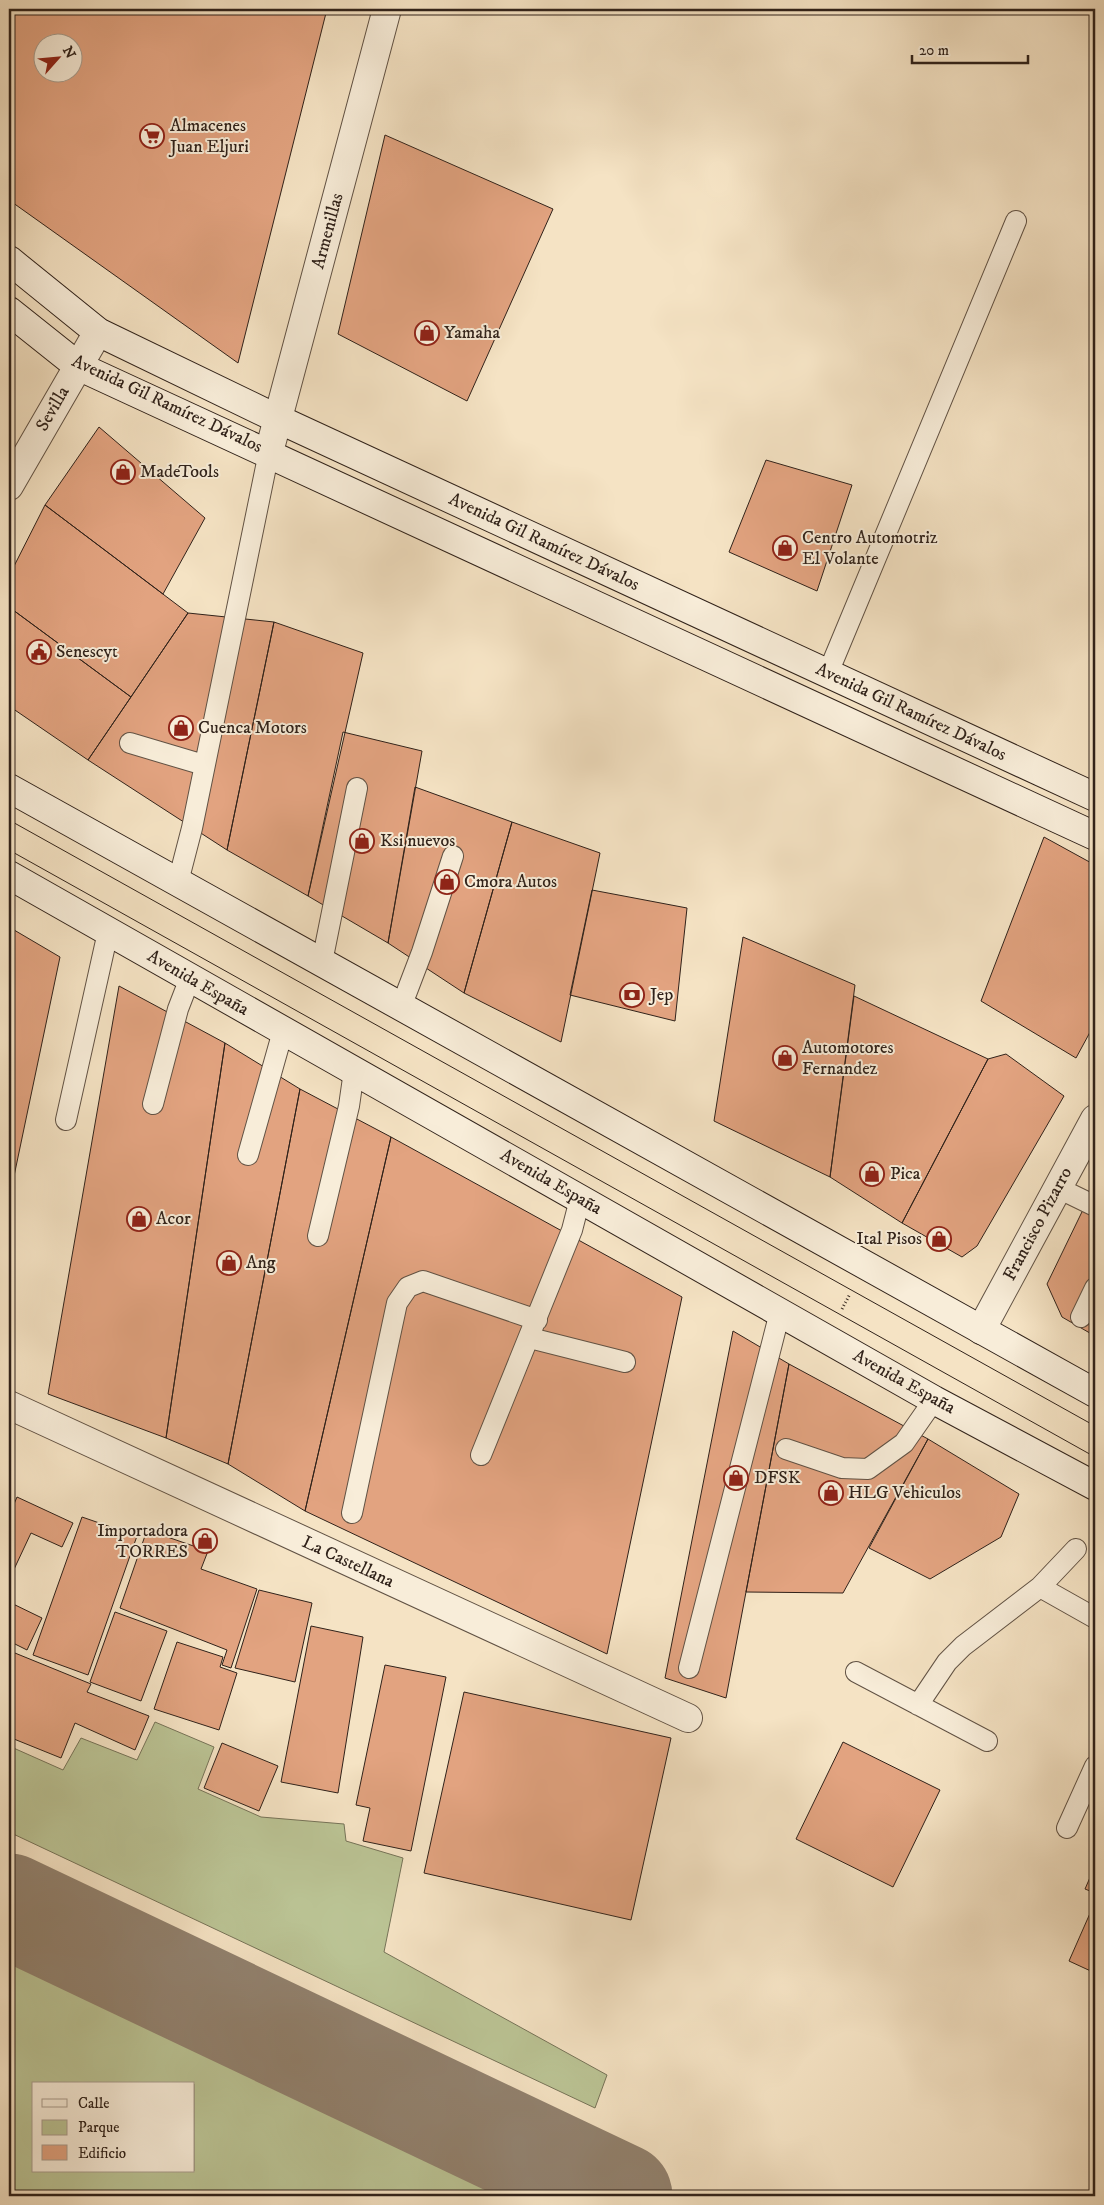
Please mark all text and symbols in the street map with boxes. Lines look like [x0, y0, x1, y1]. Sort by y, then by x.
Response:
north arrow [32, 32, 82, 82]
scale bar [912, 32, 1028, 64]
text: 20 m [919, 41, 949, 60]
text: N [58, 43, 80, 62]
place label: Almacenes Juan Eljuri [168, 115, 249, 158]
supermarket icon: Almacenes Juan Eljuri [139, 123, 165, 149]
street label: Armenillas [307, 191, 349, 271]
shop icon: Yamaha [414, 320, 440, 346]
place label: Yamaha [444, 322, 500, 344]
street label: Avenida Gil Ramírez Dávalos [68, 350, 266, 458]
street label: Sevilla [31, 382, 75, 435]
shop icon: MadeTools [110, 459, 136, 485]
place label: MadeTools [140, 461, 219, 483]
street label: Avenida Gil Ramírez Dávalos [445, 488, 643, 596]
place label: Centro Automotriz El Volante [802, 527, 938, 570]
shop icon: Centro Automotriz El Volante [772, 535, 798, 561]
public building icon: Senescyt [26, 639, 52, 665]
place label: Senescyt [56, 641, 118, 663]
street label: Avenida Gil Ramírez Dávalos [812, 658, 1010, 766]
shop icon: Cuenca Motors [168, 715, 194, 741]
place label: Cuenca Motors [198, 717, 307, 739]
shop icon: Ksi nuevos [349, 828, 375, 854]
place label: Ksi nuevos [380, 830, 455, 852]
shop icon: Cmora Autos [434, 869, 460, 895]
place label: Cmora Autos [464, 871, 557, 893]
street label: Avenida España [143, 945, 253, 1021]
bank icon: Jep [619, 982, 645, 1008]
place label: Jep [648, 984, 673, 1006]
place label: Automotores Fernandez [802, 1037, 894, 1080]
shop icon: Automotores Fernandez [772, 1045, 798, 1071]
street label: Avenida España [496, 1144, 606, 1220]
shop icon: Pica [859, 1161, 885, 1187]
place label: Pica [890, 1163, 921, 1185]
street label: Francisco Pizarro [999, 1163, 1077, 1284]
shop icon: Acor [126, 1206, 152, 1232]
place label: Acor [156, 1208, 191, 1230]
shop icon: Ital Pisos [926, 1226, 952, 1252]
place label: Ital Pisos [856, 1228, 922, 1250]
shop icon: Ang [216, 1250, 242, 1276]
place label: Ang [246, 1252, 276, 1274]
street label: Avenida España [849, 1345, 959, 1419]
shop icon: DFSK [723, 1465, 749, 1491]
place label: DFSK [754, 1467, 801, 1489]
shop icon: HLG Vehiculos [818, 1480, 844, 1506]
place label: HLG Vehiculos [848, 1482, 961, 1504]
place label: Importadora TORRES [97, 1520, 188, 1563]
shop icon: Importadora TORRES [192, 1528, 218, 1554]
street label: La Castellana [299, 1531, 398, 1593]
legend [32, 2082, 195, 2172]
text: Calle [78, 2094, 110, 2113]
text: Parque [78, 2118, 119, 2137]
text: Edificio [78, 2144, 126, 2163]

